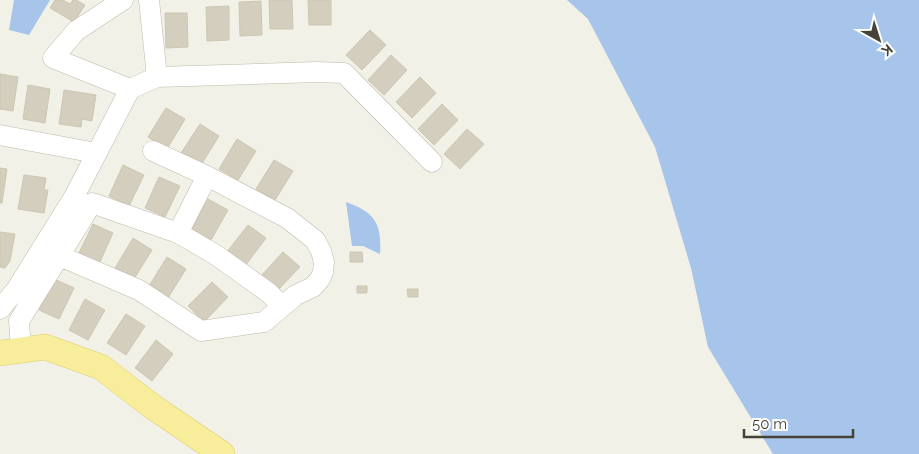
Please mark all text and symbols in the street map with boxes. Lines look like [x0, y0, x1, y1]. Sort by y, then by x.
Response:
north arrow [854, 15, 904, 65]
text: K [878, 41, 896, 60]
scale bar [744, 406, 853, 438]
text: 50 m [752, 415, 787, 433]

